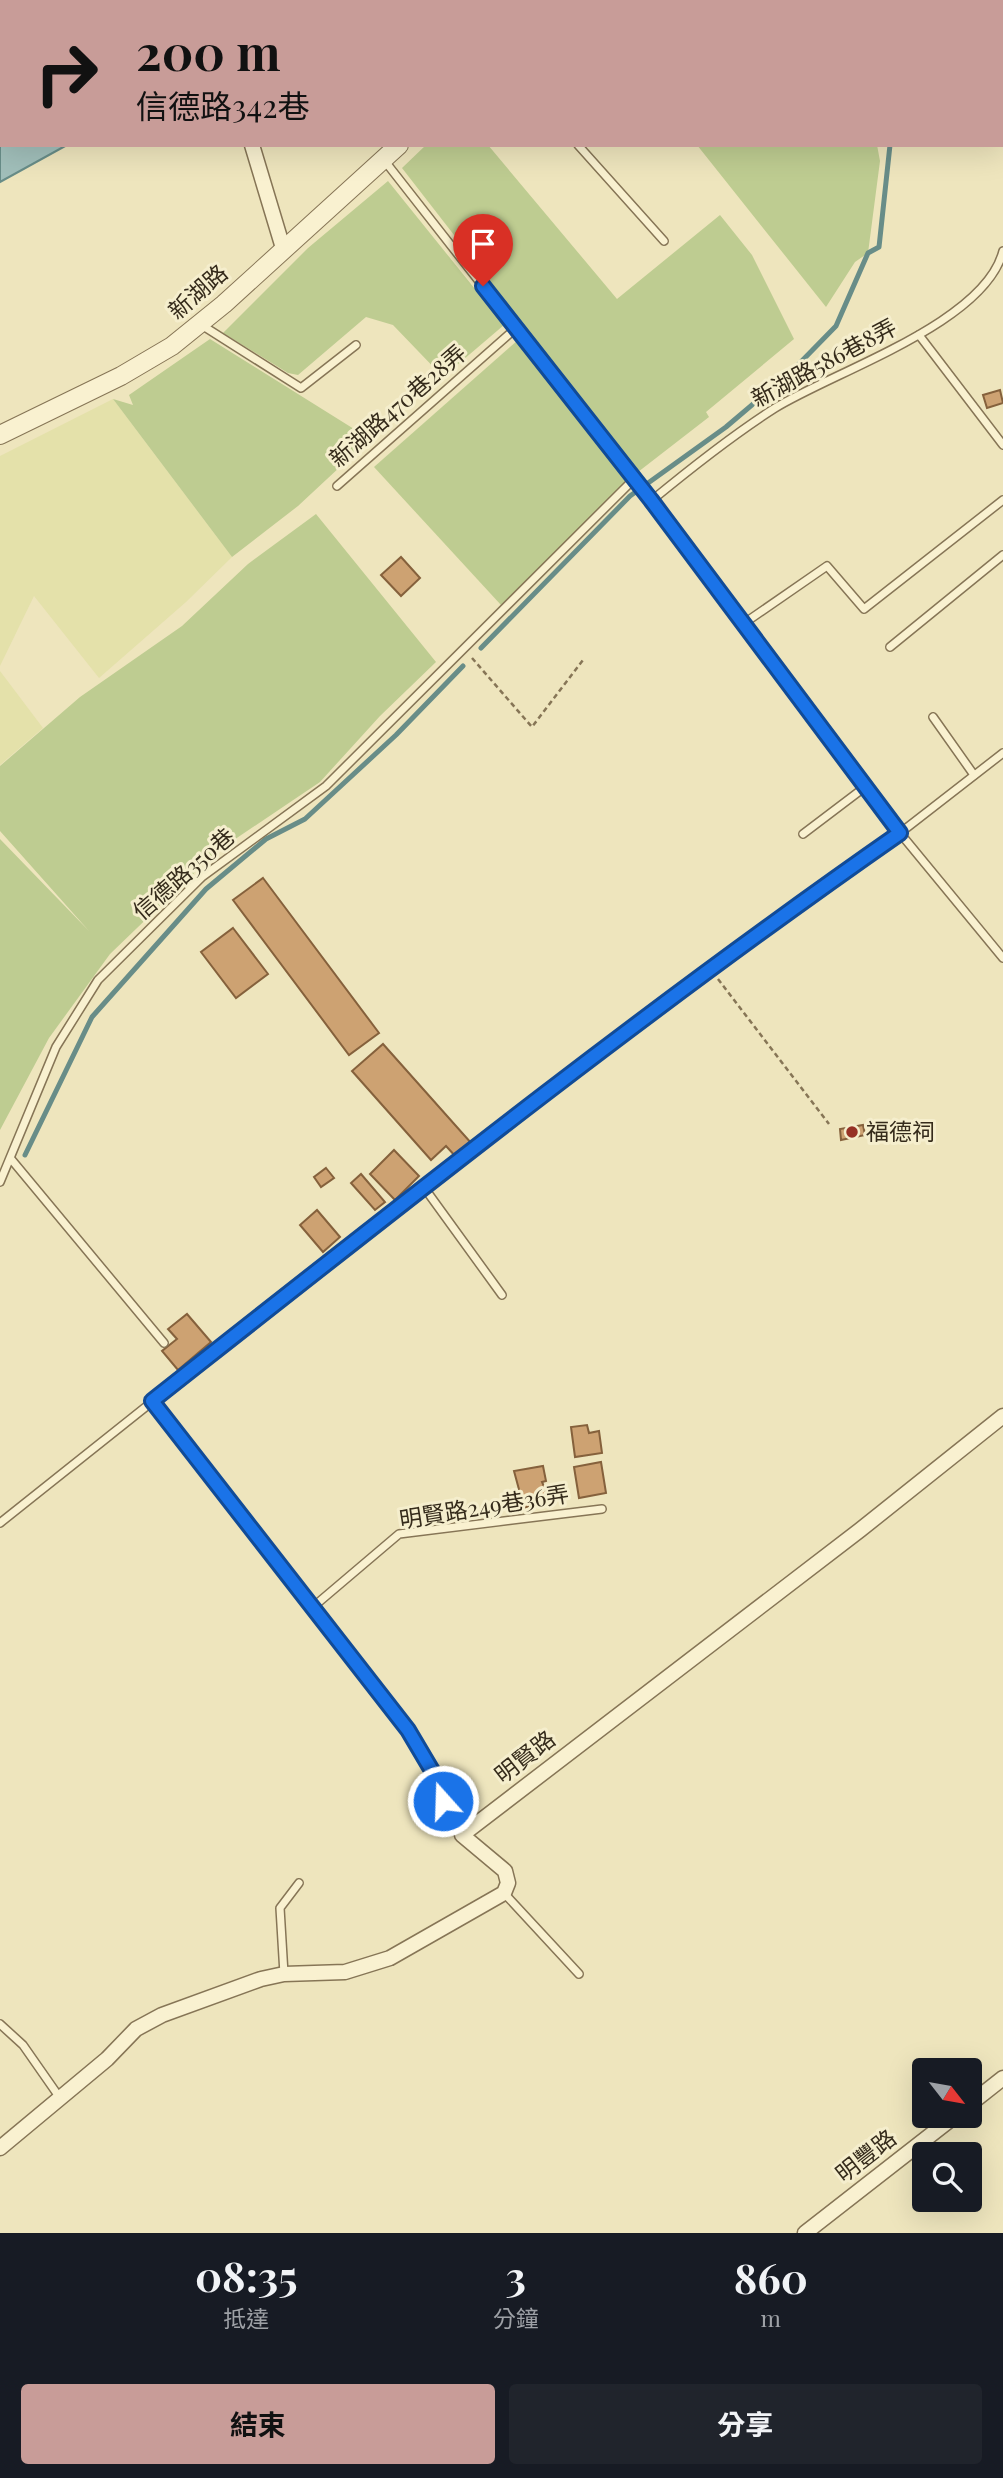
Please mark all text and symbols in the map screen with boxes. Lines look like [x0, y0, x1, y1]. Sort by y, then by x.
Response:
text: 200 m [136, 18, 281, 83]
icon: right [21, 28, 112, 119]
text: 信德路342巷 [136, 83, 310, 126]
pin [453, 214, 513, 286]
icon: arrive [464, 225, 502, 263]
street label: 新湖路 [161, 257, 233, 325]
street label: 新湖路586巷8弄 [745, 310, 901, 413]
street label: 新湖路470巷28弄 [322, 337, 472, 473]
street label: 信德路350巷 [125, 820, 241, 926]
place label: 福德祠 [866, 1115, 935, 1146]
marker: 福德祠 [844, 1124, 860, 1140]
street label: 明賢路249巷36弄 [397, 1477, 571, 1534]
street label: 明賢路 [487, 1722, 561, 1789]
position arrow [406, 1764, 480, 1838]
north arrow [912, 2058, 982, 2128]
map controls [912, 2058, 982, 2212]
street label: 明豐路 [828, 2121, 902, 2188]
button: search [912, 2142, 982, 2212]
text: 08:35 [195, 2247, 298, 2303]
text: 3 [505, 2247, 526, 2303]
text: 860 [734, 2249, 808, 2305]
text: 抵達 [223, 2302, 269, 2333]
text: 分鐘 [493, 2302, 539, 2333]
text: m [761, 2302, 781, 2333]
button: 結束 [21, 2384, 495, 2464]
button: 分享 [509, 2384, 982, 2464]

